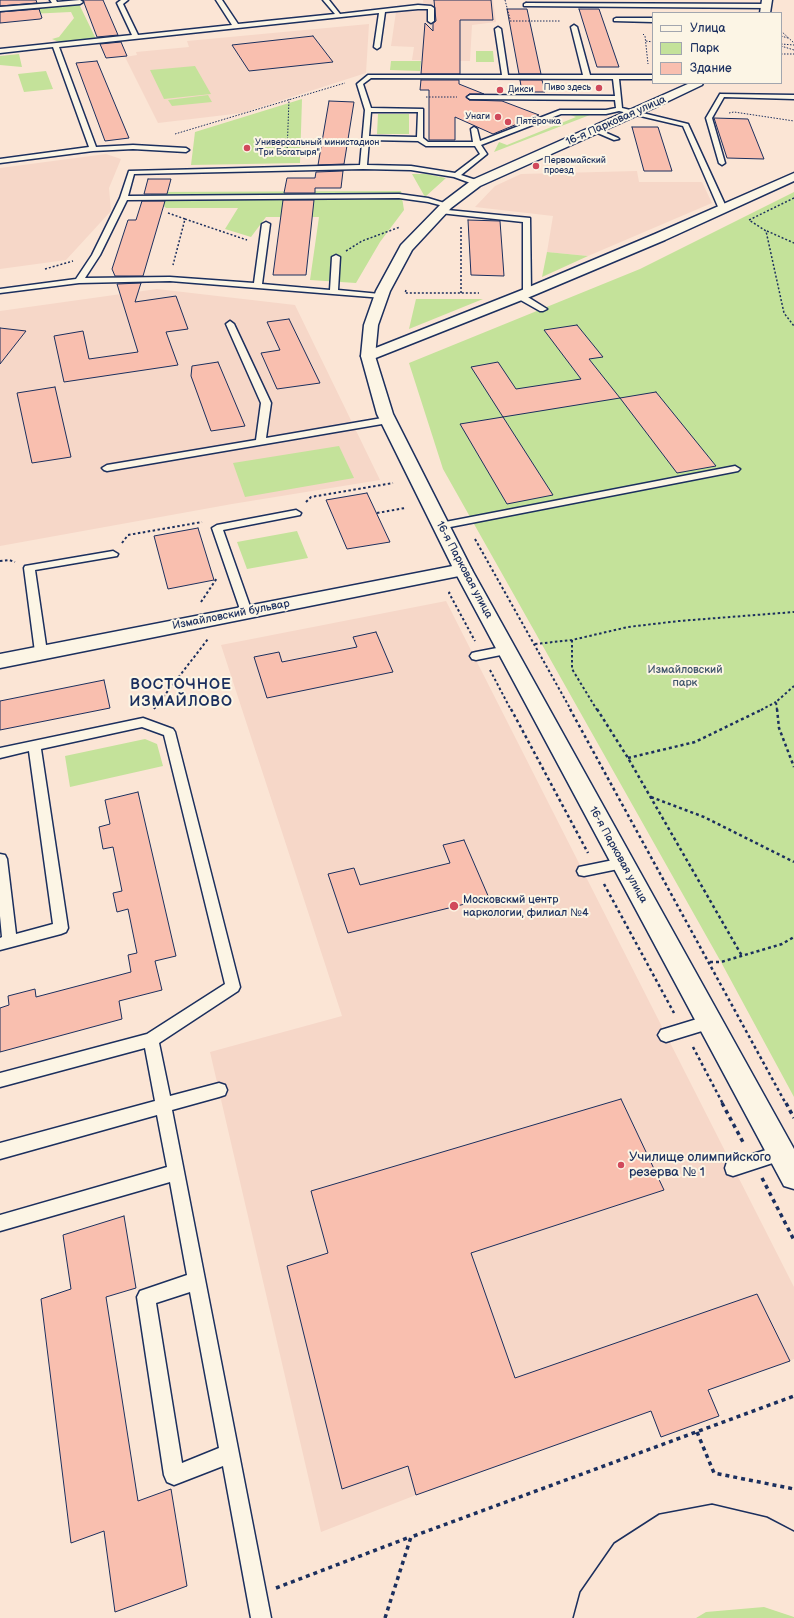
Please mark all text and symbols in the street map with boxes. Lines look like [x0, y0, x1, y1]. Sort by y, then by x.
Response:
legend [652, 12, 782, 84]
text: Улица [690, 21, 726, 36]
text: Парк [690, 41, 719, 56]
text: Здание [690, 61, 732, 76]
place label: Пиво здесь [544, 83, 591, 93]
marker: Пиво здесь [594, 83, 604, 93]
marker: Дикси [495, 85, 505, 95]
place label: Дикси [508, 85, 533, 95]
street label: 16-я Парковая улица [564, 93, 668, 149]
place label: Унаги [465, 112, 490, 122]
marker: Унаги [493, 112, 503, 122]
marker: Пятёрочка [503, 117, 513, 127]
place label: Пятёрочка [516, 117, 561, 127]
place label: Универсальный министадион "Три Богатыря" [255, 138, 379, 159]
marker: Универсальный министадион "Три Богатыря" [242, 143, 252, 153]
place label: Первомайский проезд [544, 156, 606, 177]
marker: Первомайский проезд [531, 161, 541, 171]
street label: 16-я Парковая улица [433, 519, 495, 621]
street label: Измайловский бульвар [171, 597, 291, 633]
park label: Измайловский парк [648, 663, 722, 689]
district label: ВОСТОЧНОЕ ИЗМАЙЛОВО [129, 676, 233, 711]
street label: 16-я Парковая улица [586, 804, 650, 906]
place label: Московскмй центр наркологии, филиал №4 [463, 893, 589, 919]
marker: Московскмй центр наркологии, филиал №4 [448, 900, 460, 912]
place label: Училище олимпийского резерва № 1 [629, 1150, 771, 1181]
marker: Училище олимпийского резерва № 1 [616, 1160, 626, 1170]

